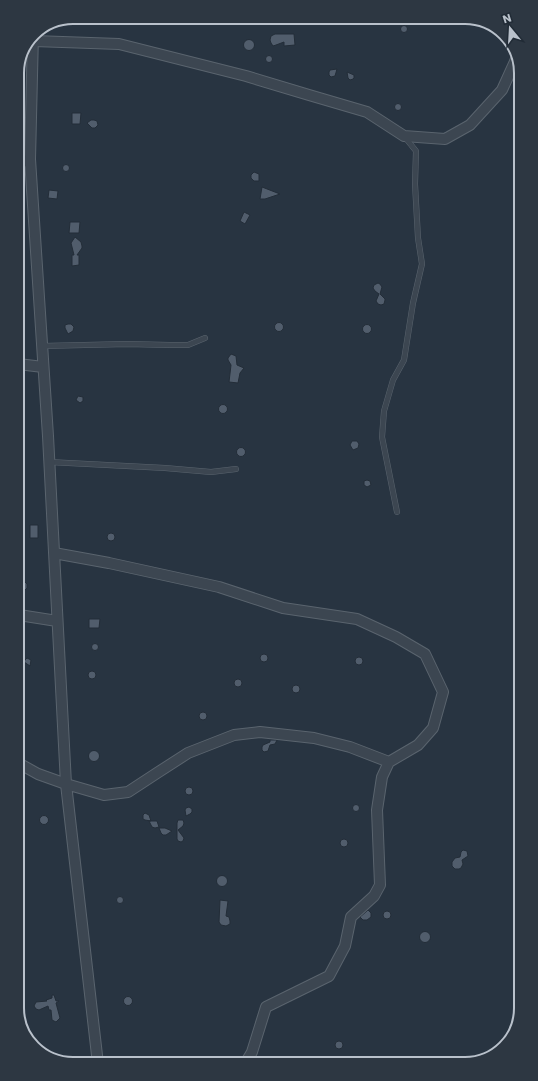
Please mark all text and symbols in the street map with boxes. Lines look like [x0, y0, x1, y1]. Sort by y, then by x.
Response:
north arrow [490, 8, 530, 48]
text: N [500, 10, 513, 27]

